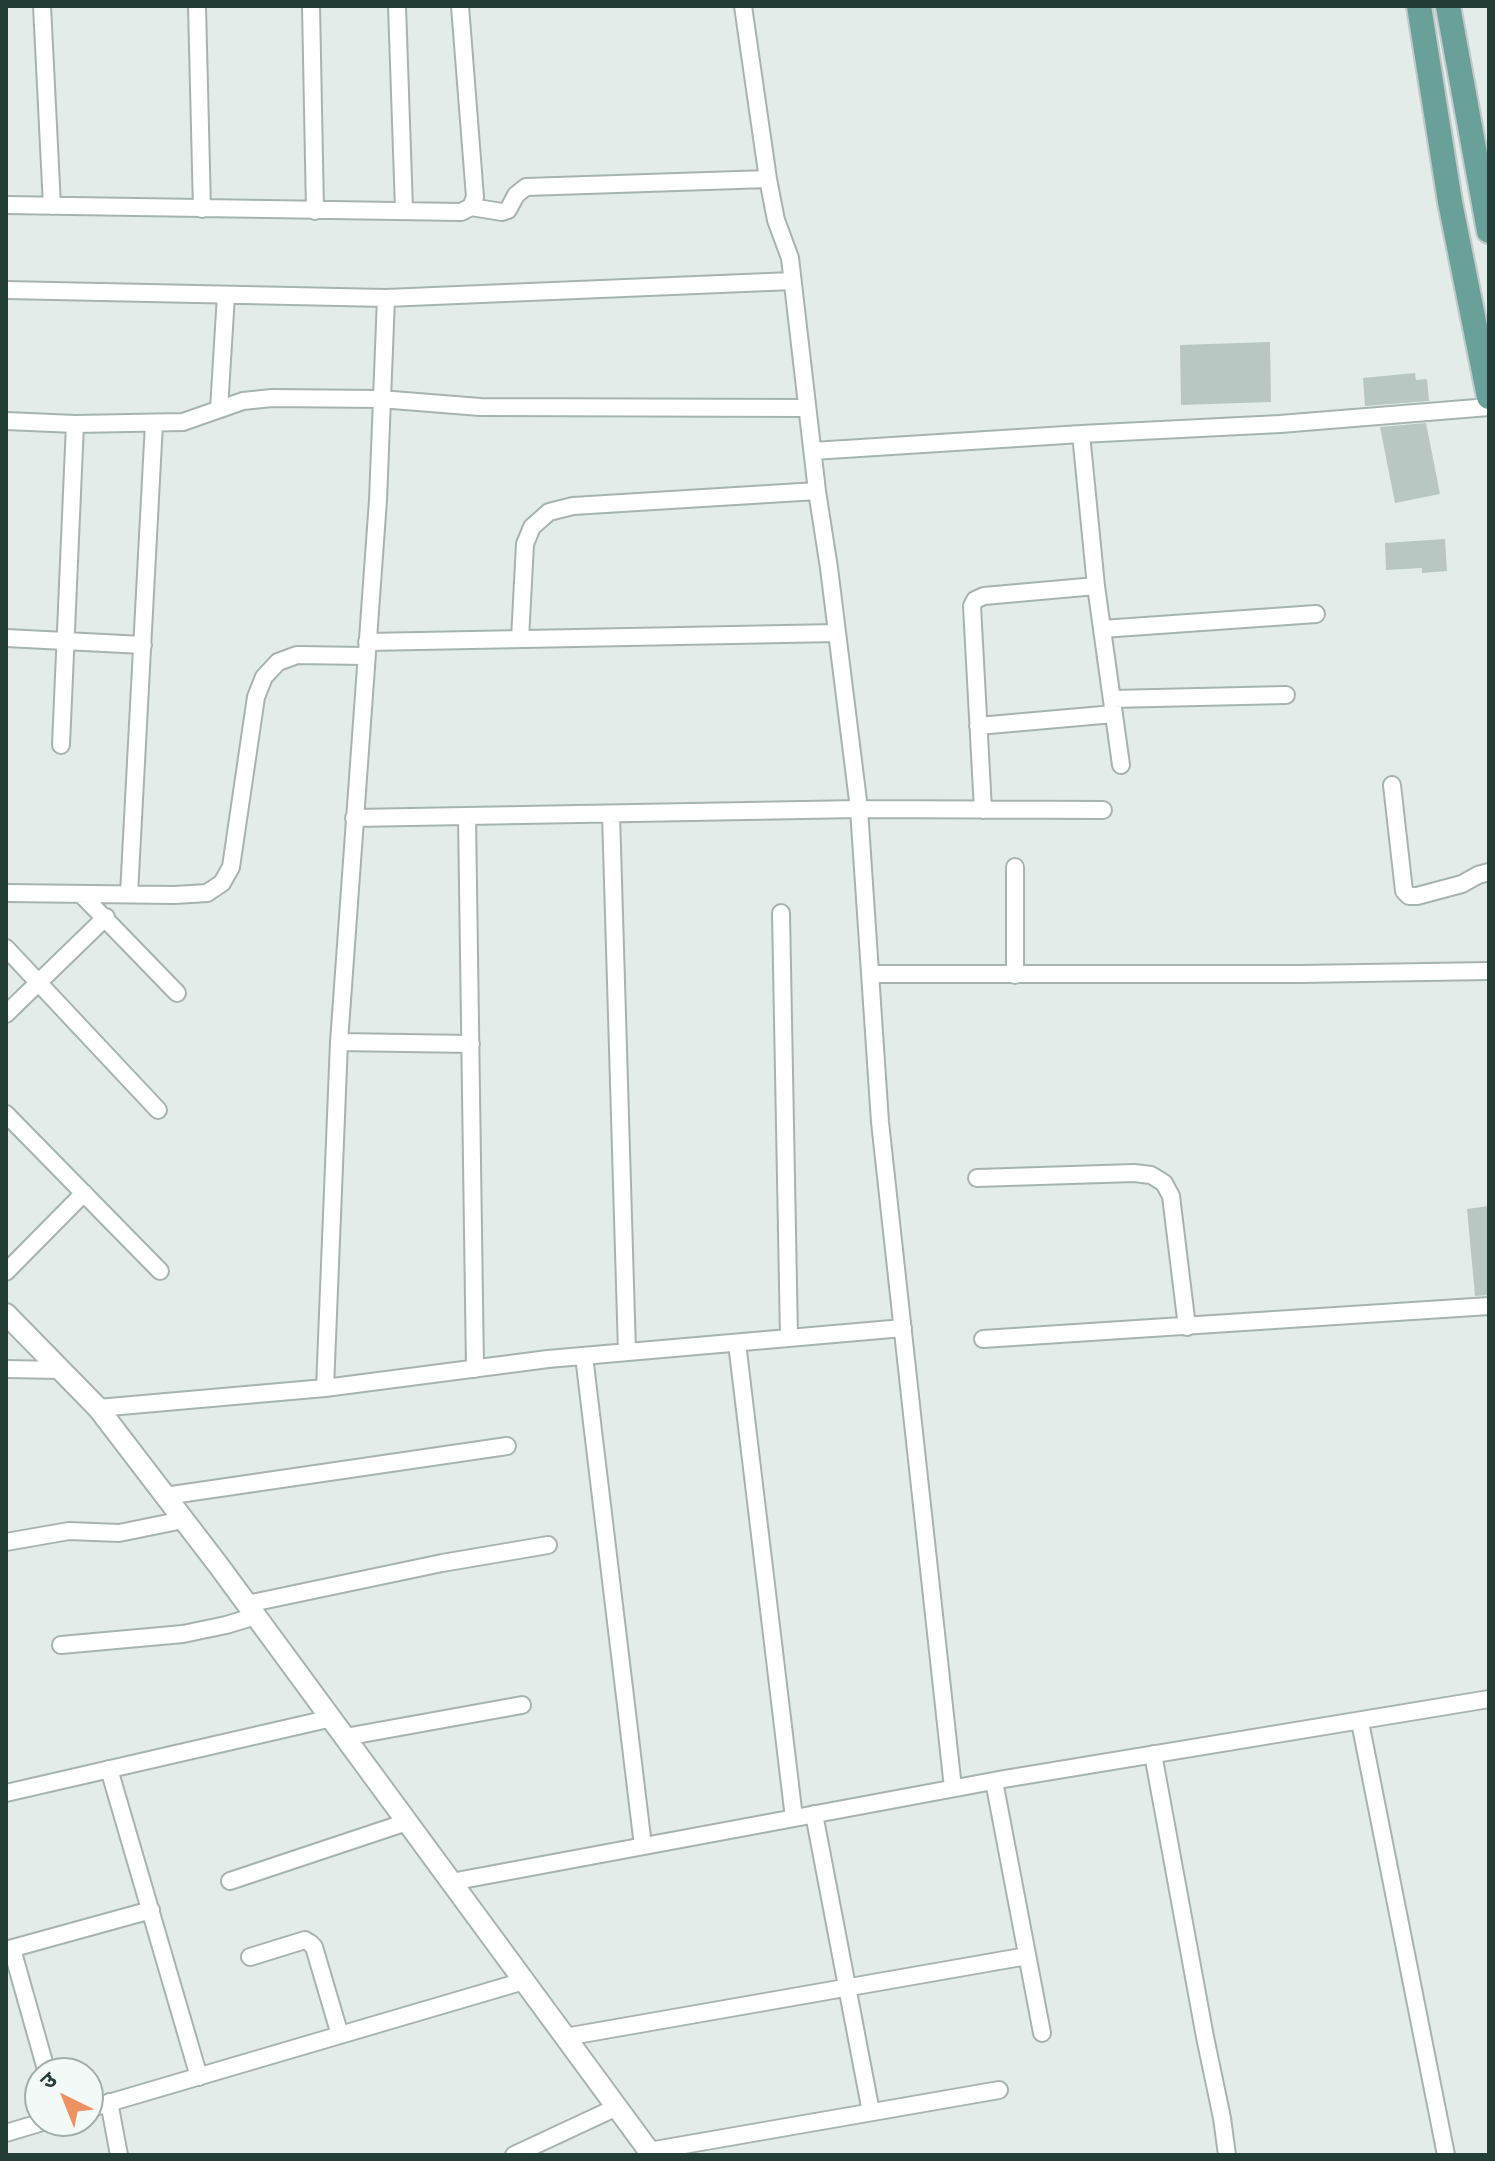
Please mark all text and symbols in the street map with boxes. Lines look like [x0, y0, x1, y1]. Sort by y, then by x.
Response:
north arrow [24, 2057, 104, 2137]
text: उ [35, 2066, 63, 2095]

